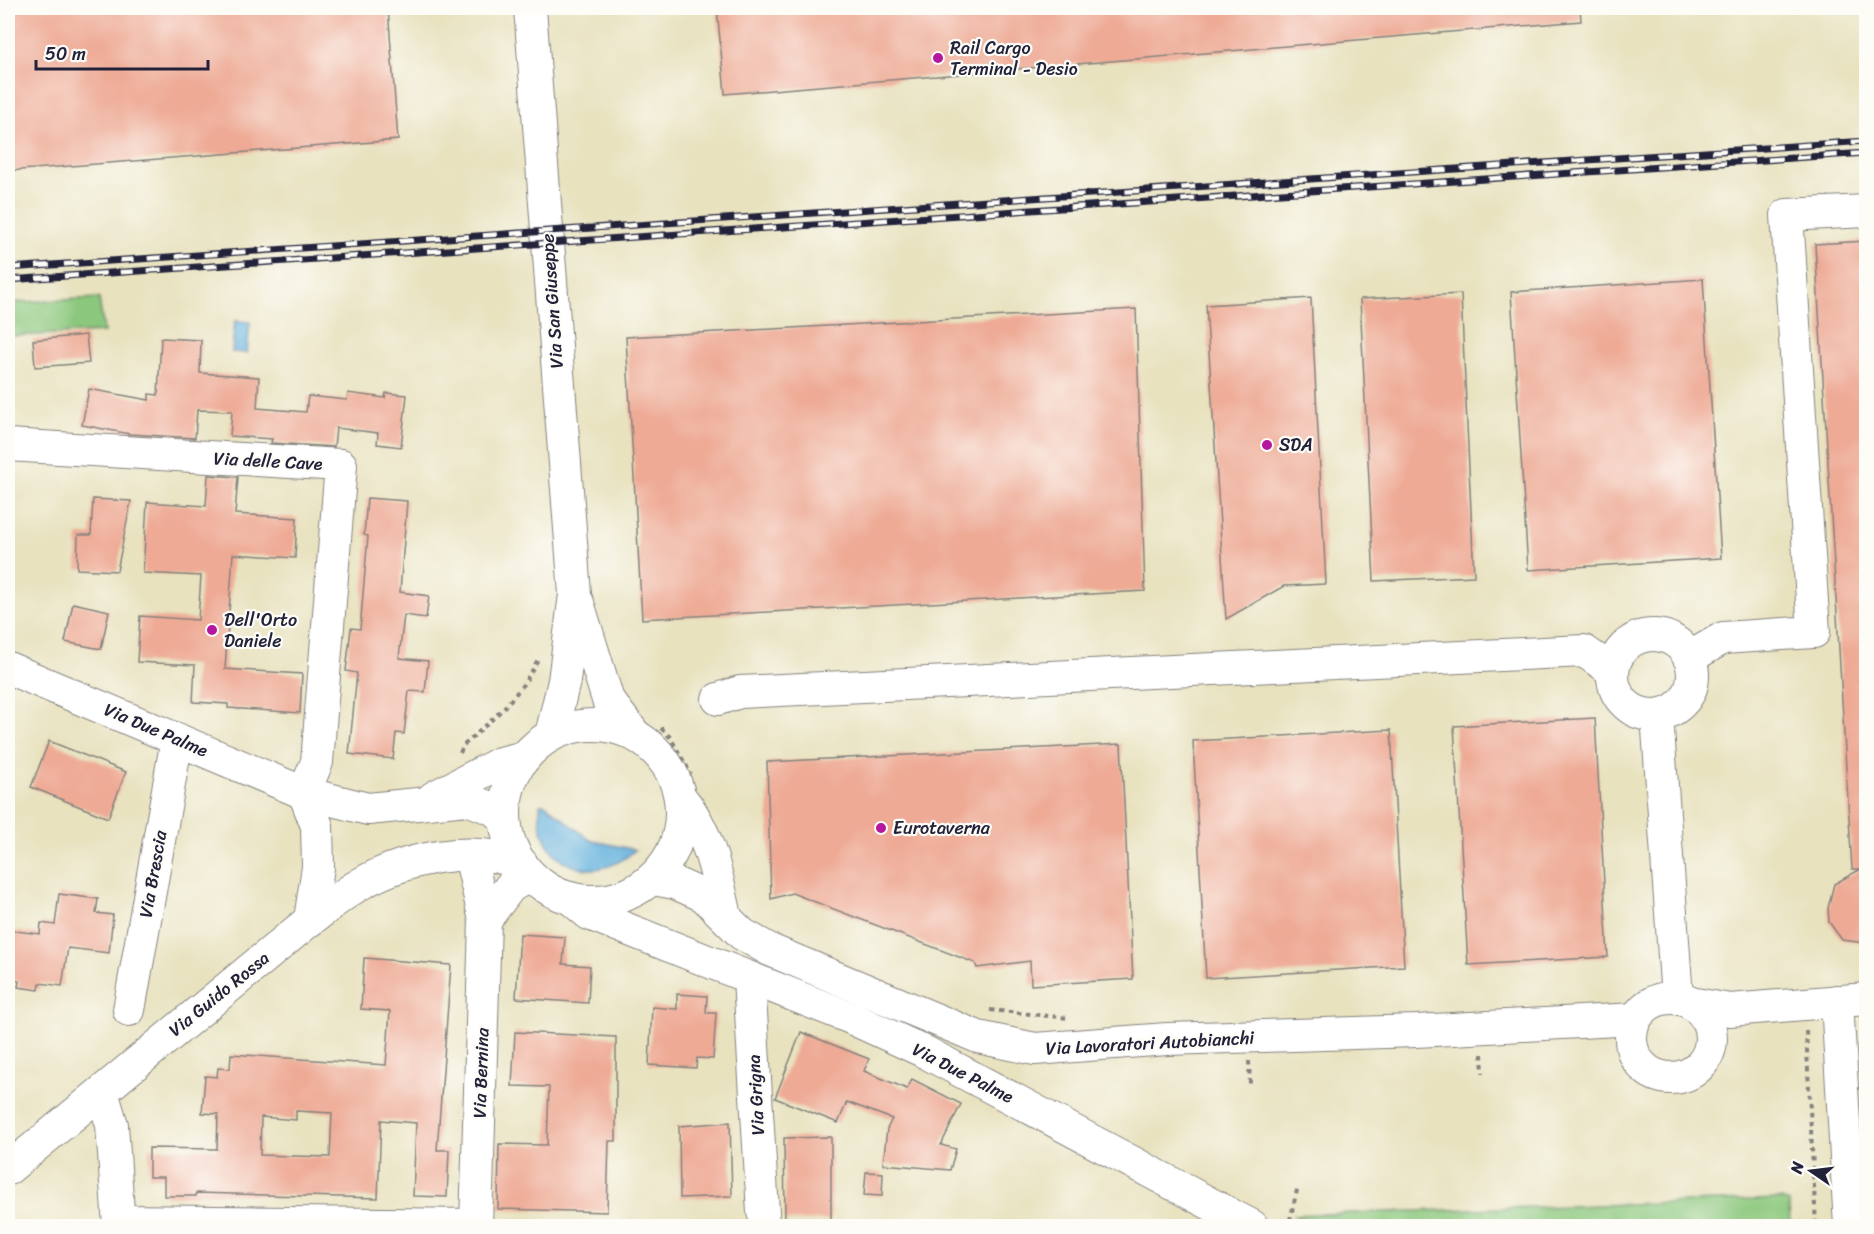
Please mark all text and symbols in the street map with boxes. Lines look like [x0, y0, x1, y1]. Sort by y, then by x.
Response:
place label: Rail Cargo Terminal - Desio [950, 32, 1078, 85]
scale bar [36, 33, 208, 71]
text: 50 m [45, 38, 86, 70]
marker: Rail Cargo Terminal - Desio [931, 51, 945, 65]
street label: Via San Giuseppe [531, 232, 573, 370]
place label: SDA [1279, 429, 1313, 461]
marker: SDA [1260, 438, 1274, 452]
street label: Via delle Cave [213, 442, 324, 480]
place label: Dell'Orto Daniele [224, 604, 297, 657]
marker: Dell'Orto Daniele [205, 623, 219, 637]
street label: Via Due Palme [99, 694, 213, 766]
place label: Eurotaverna [893, 812, 991, 844]
marker: Eurotaverna [874, 821, 888, 835]
street label: Via Brescia [130, 827, 177, 920]
street label: Via Guido Rossa [161, 943, 277, 1045]
street label: Via Lavoratori Autobianchi [1045, 1022, 1256, 1064]
street label: Via Bernina [463, 1026, 499, 1119]
street label: Via Due Palme [906, 1034, 1020, 1113]
street label: Via Grigna [738, 1054, 774, 1136]
north arrow [1781, 1141, 1841, 1201]
text: N [1781, 1158, 1813, 1177]

